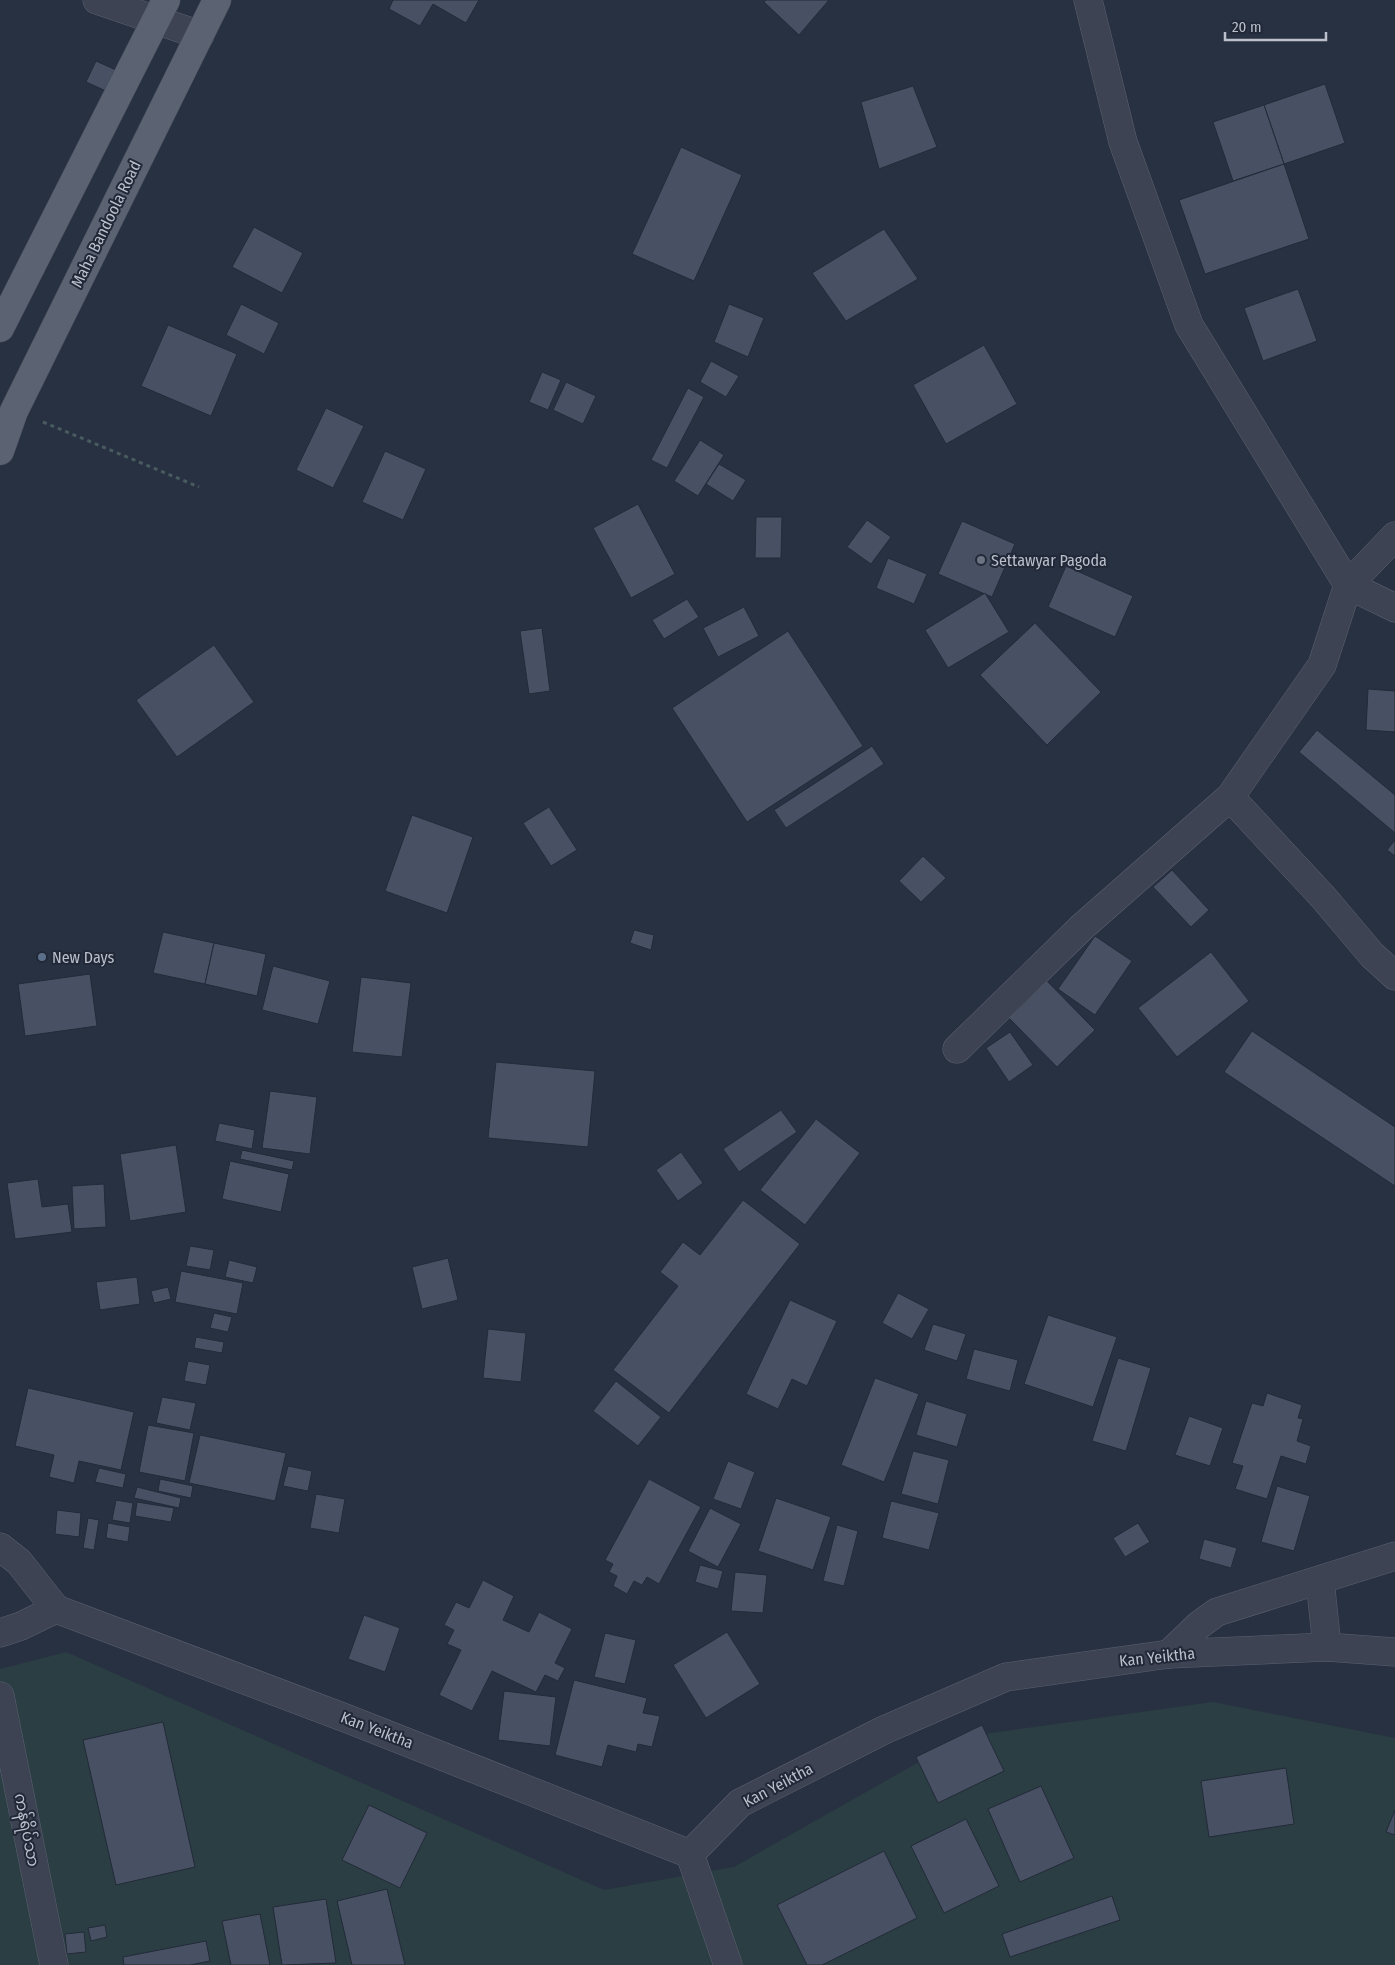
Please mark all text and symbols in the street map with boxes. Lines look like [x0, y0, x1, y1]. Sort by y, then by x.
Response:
scale bar [1225, 10, 1326, 42]
text: 20 m [1232, 18, 1262, 36]
street label: Maha Bandoola Road [67, 158, 145, 290]
place label: Settawyar Pagoda [991, 551, 1107, 570]
marker: Settawyar Pagoda [975, 554, 987, 566]
place label: New Days [52, 948, 115, 967]
marker: New Days [36, 951, 48, 963]
street label: Kan Yeiktha [1118, 1644, 1196, 1670]
street label: Kan Yeiktha [338, 1707, 416, 1753]
street label: Kan Yeiktha [740, 1759, 816, 1811]
street label: ကန်ရိပ်သာ [7, 1791, 45, 1869]

